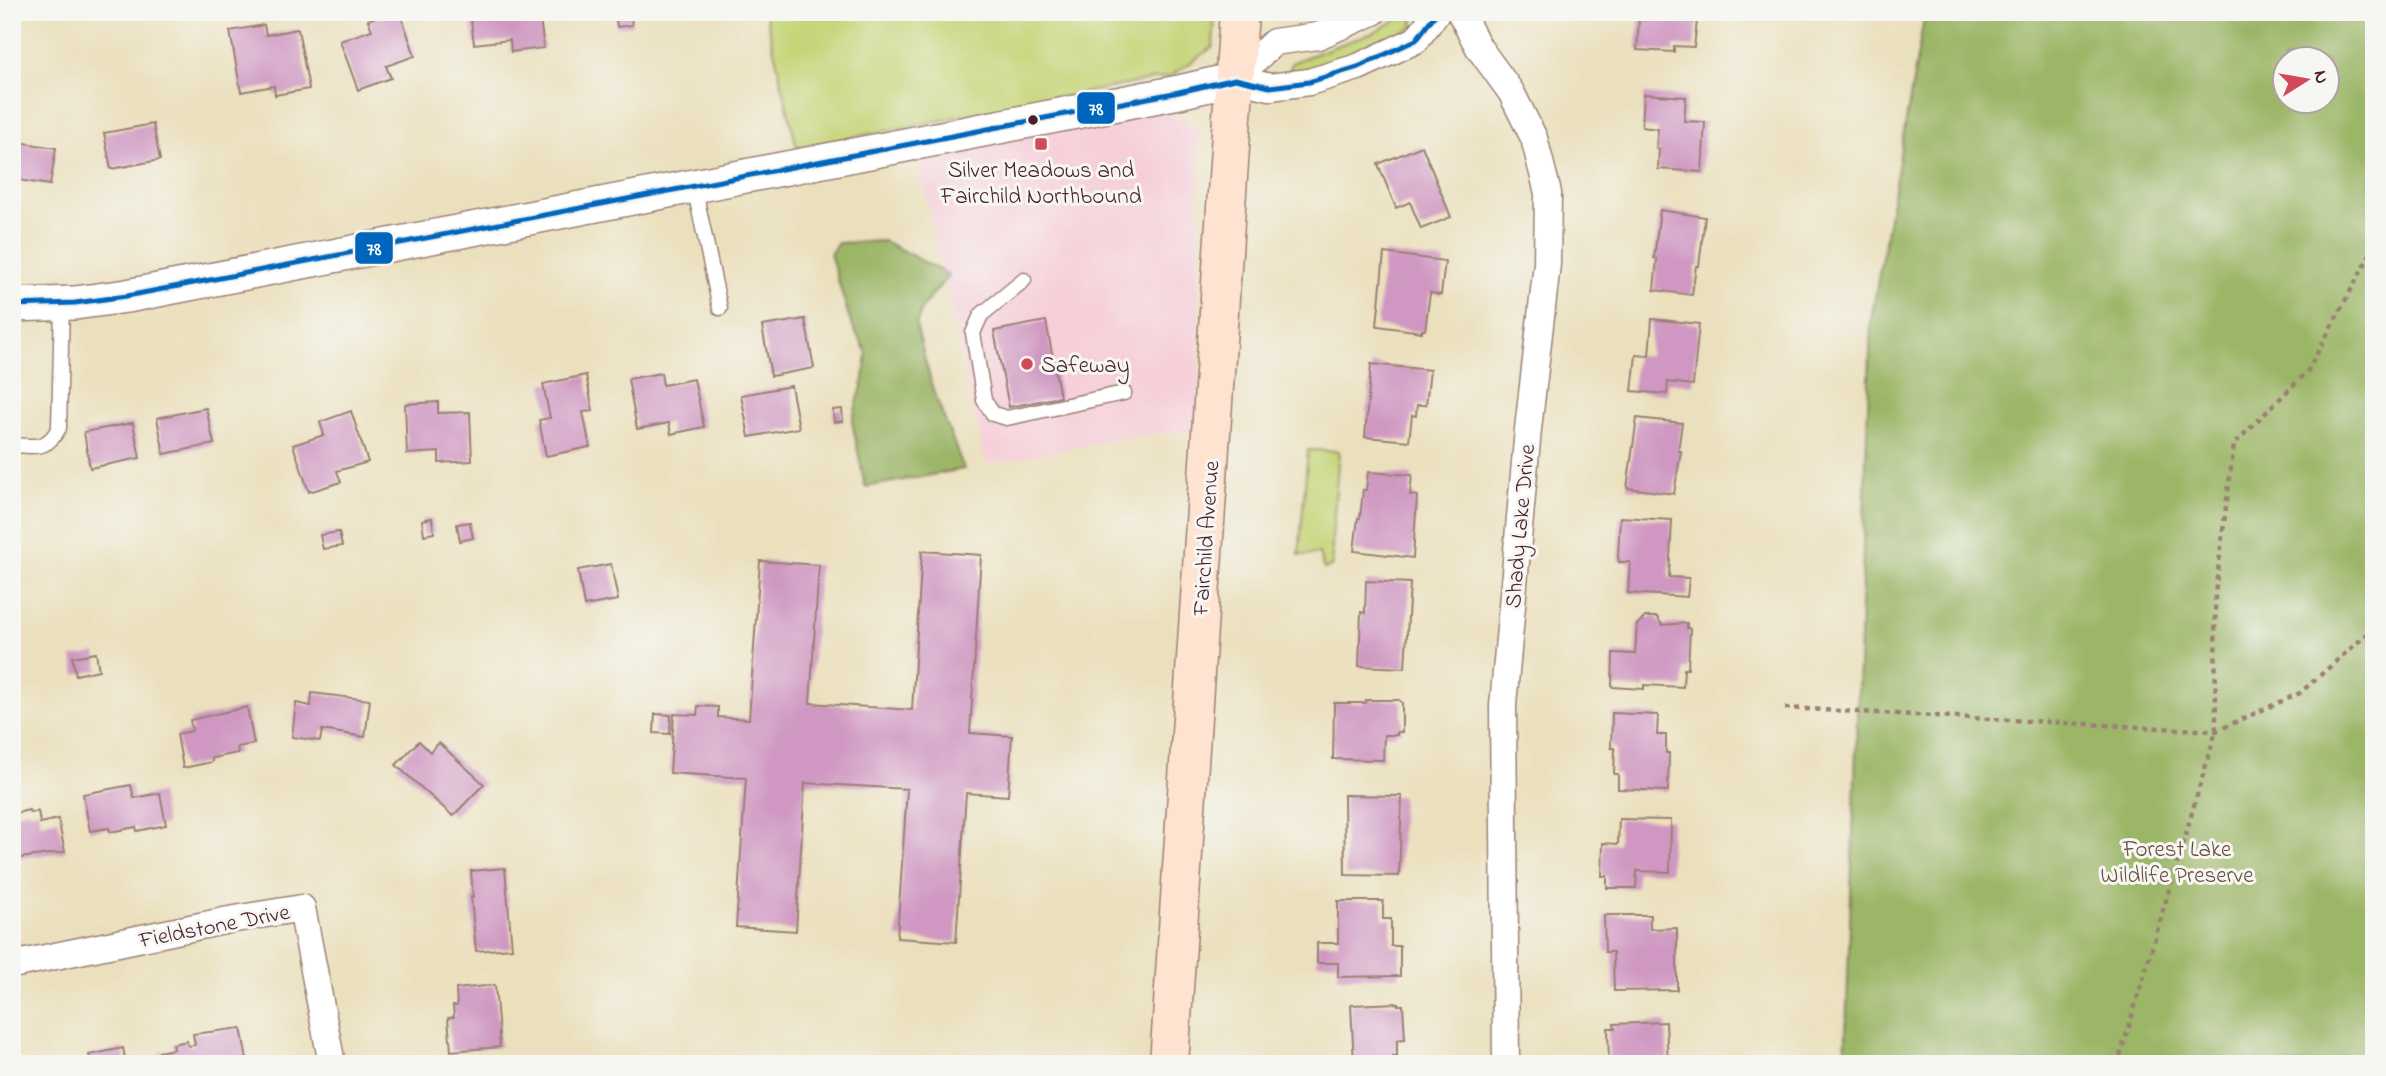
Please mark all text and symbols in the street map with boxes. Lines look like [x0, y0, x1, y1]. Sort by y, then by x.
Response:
north arrow [2270, 46, 2340, 116]
text: N [2306, 68, 2335, 86]
line badge: 78 [1076, 91, 1116, 125]
text: 78 [1089, 97, 1103, 124]
unlabelled marker [1026, 113, 1040, 127]
marker: Silver Meadows and Fairchild Northbound [1033, 136, 1049, 152]
place label: Silver Meadows and Fairchild Northbound [939, 155, 1142, 214]
line badge: 78 [354, 231, 394, 265]
text: 78 [367, 237, 381, 264]
place label: Safeway [1041, 350, 1129, 385]
marker: Safeway [1019, 356, 1035, 372]
street label: Shady Lake Drive [1498, 442, 1547, 610]
street label: Fairchild Avenue [1186, 459, 1229, 618]
park label: Forest Lake Wildlife Preserve [2100, 834, 2254, 893]
street label: Fieldstone Drive [135, 897, 293, 958]

